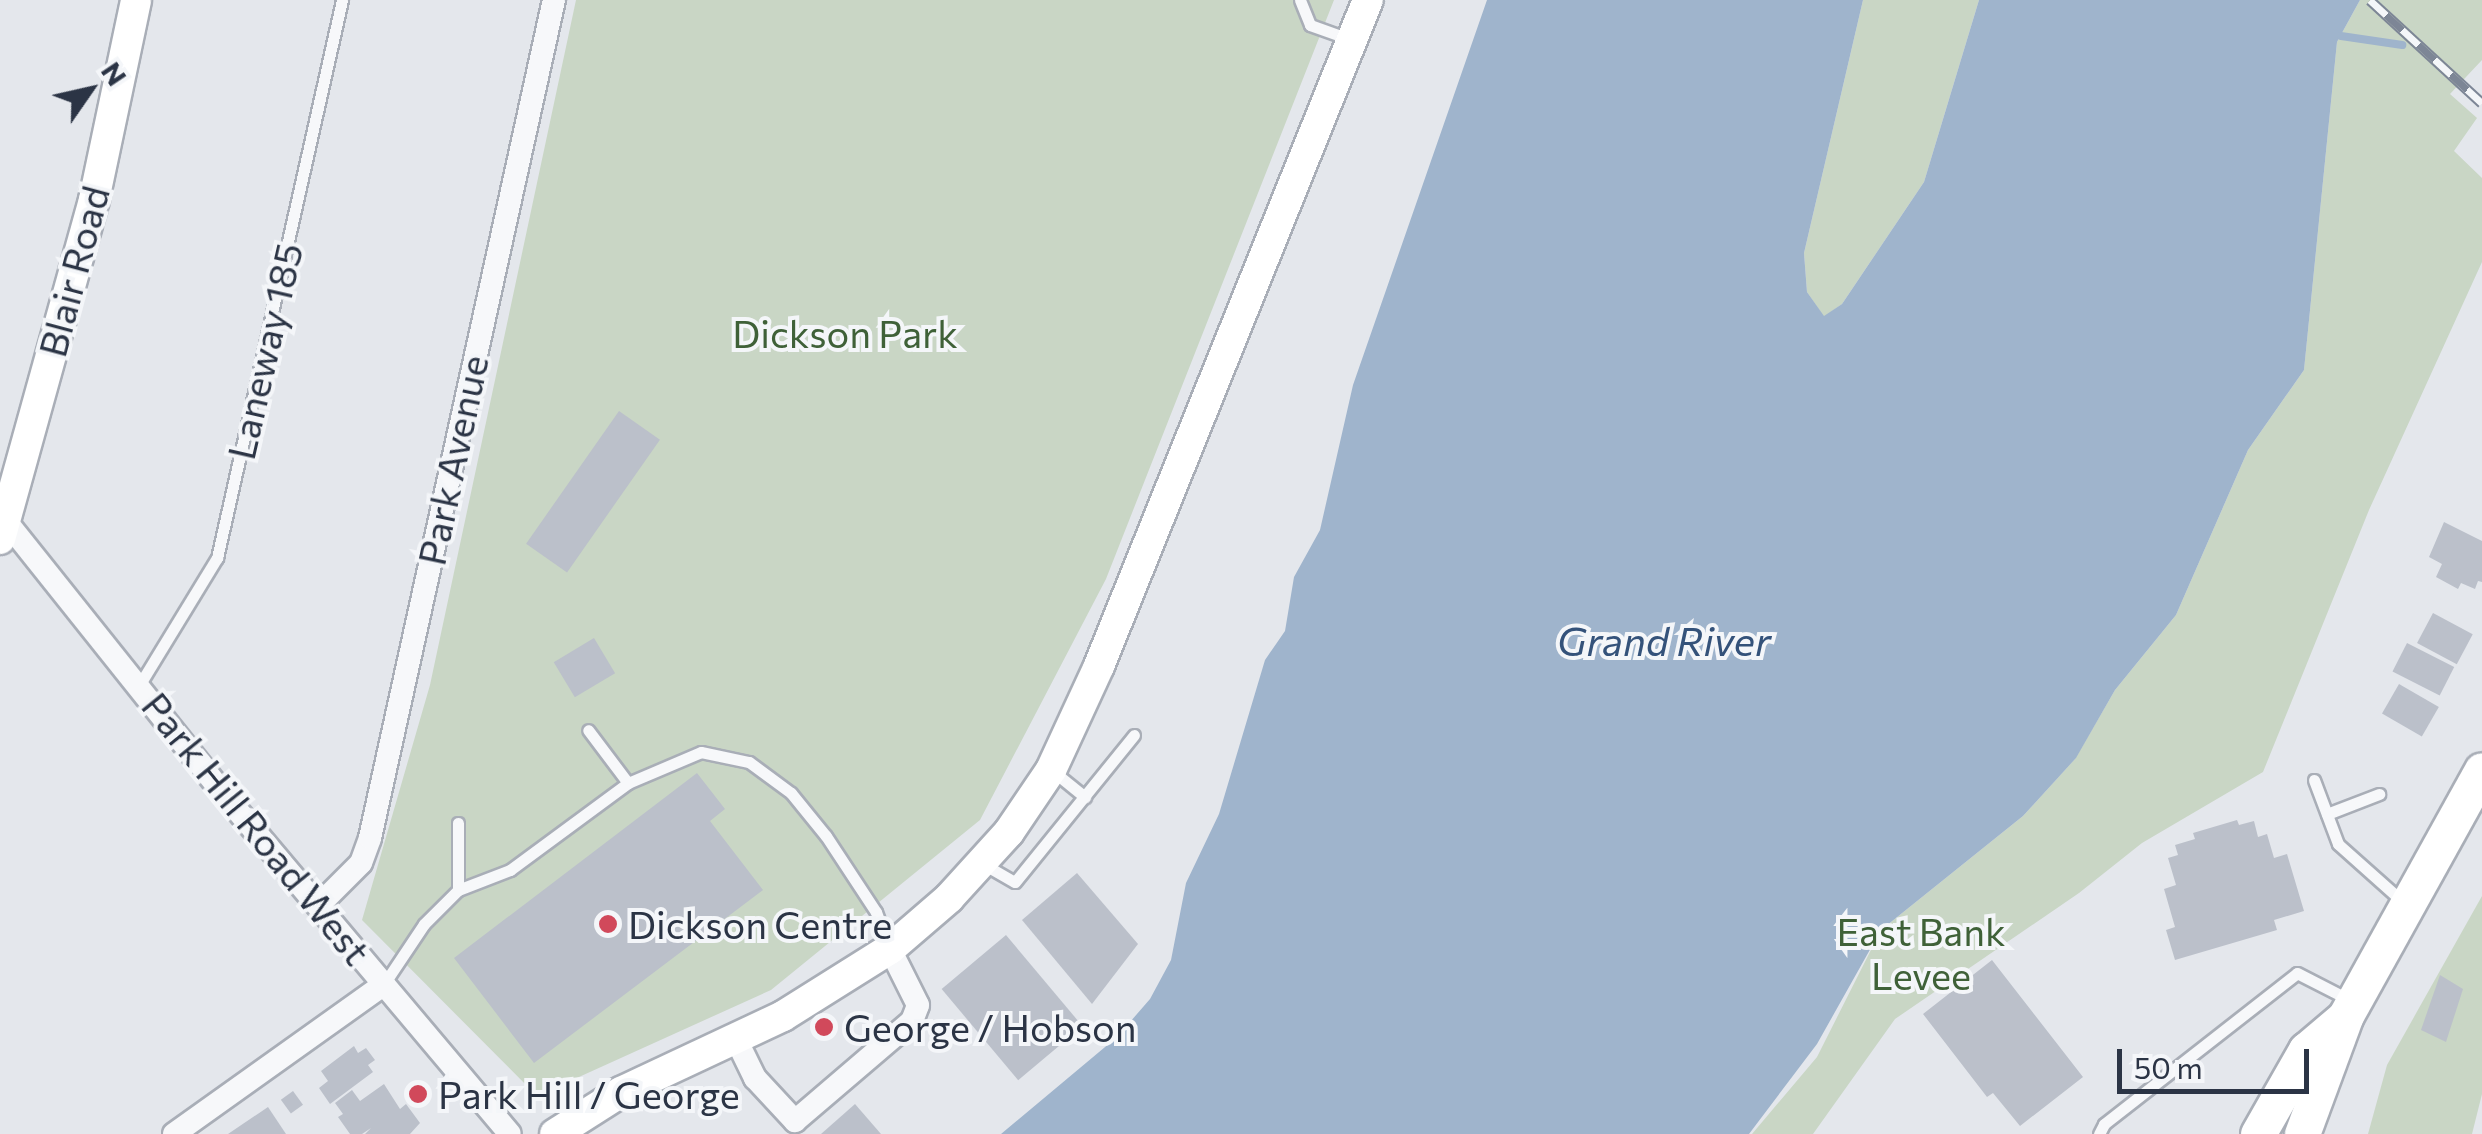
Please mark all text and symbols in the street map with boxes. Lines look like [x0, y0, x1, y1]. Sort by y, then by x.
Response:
north arrow [40, 40, 140, 140]
text: N [95, 55, 135, 91]
street label: Blair Road [28, 181, 118, 361]
street label: Laneway 185 [217, 238, 311, 464]
park label: Dickson Park [732, 310, 958, 356]
street label: Park Avenue [408, 351, 496, 569]
water label: Grand River [1557, 616, 1771, 664]
street label: Park Hill Road West [133, 683, 381, 973]
place label: Dickson Centre [628, 901, 892, 947]
park label: East Bank Levee [1836, 908, 2006, 998]
marker: Dickson Centre [597, 913, 619, 935]
place label: George / Hobson [844, 1004, 1137, 1050]
marker: George / Hobson [813, 1016, 835, 1038]
scale bar [2122, 1029, 2314, 1091]
text: 50 m [2134, 1048, 2203, 1085]
place label: Park Hill / George [438, 1071, 740, 1117]
marker: Park Hill / George [407, 1083, 429, 1105]

